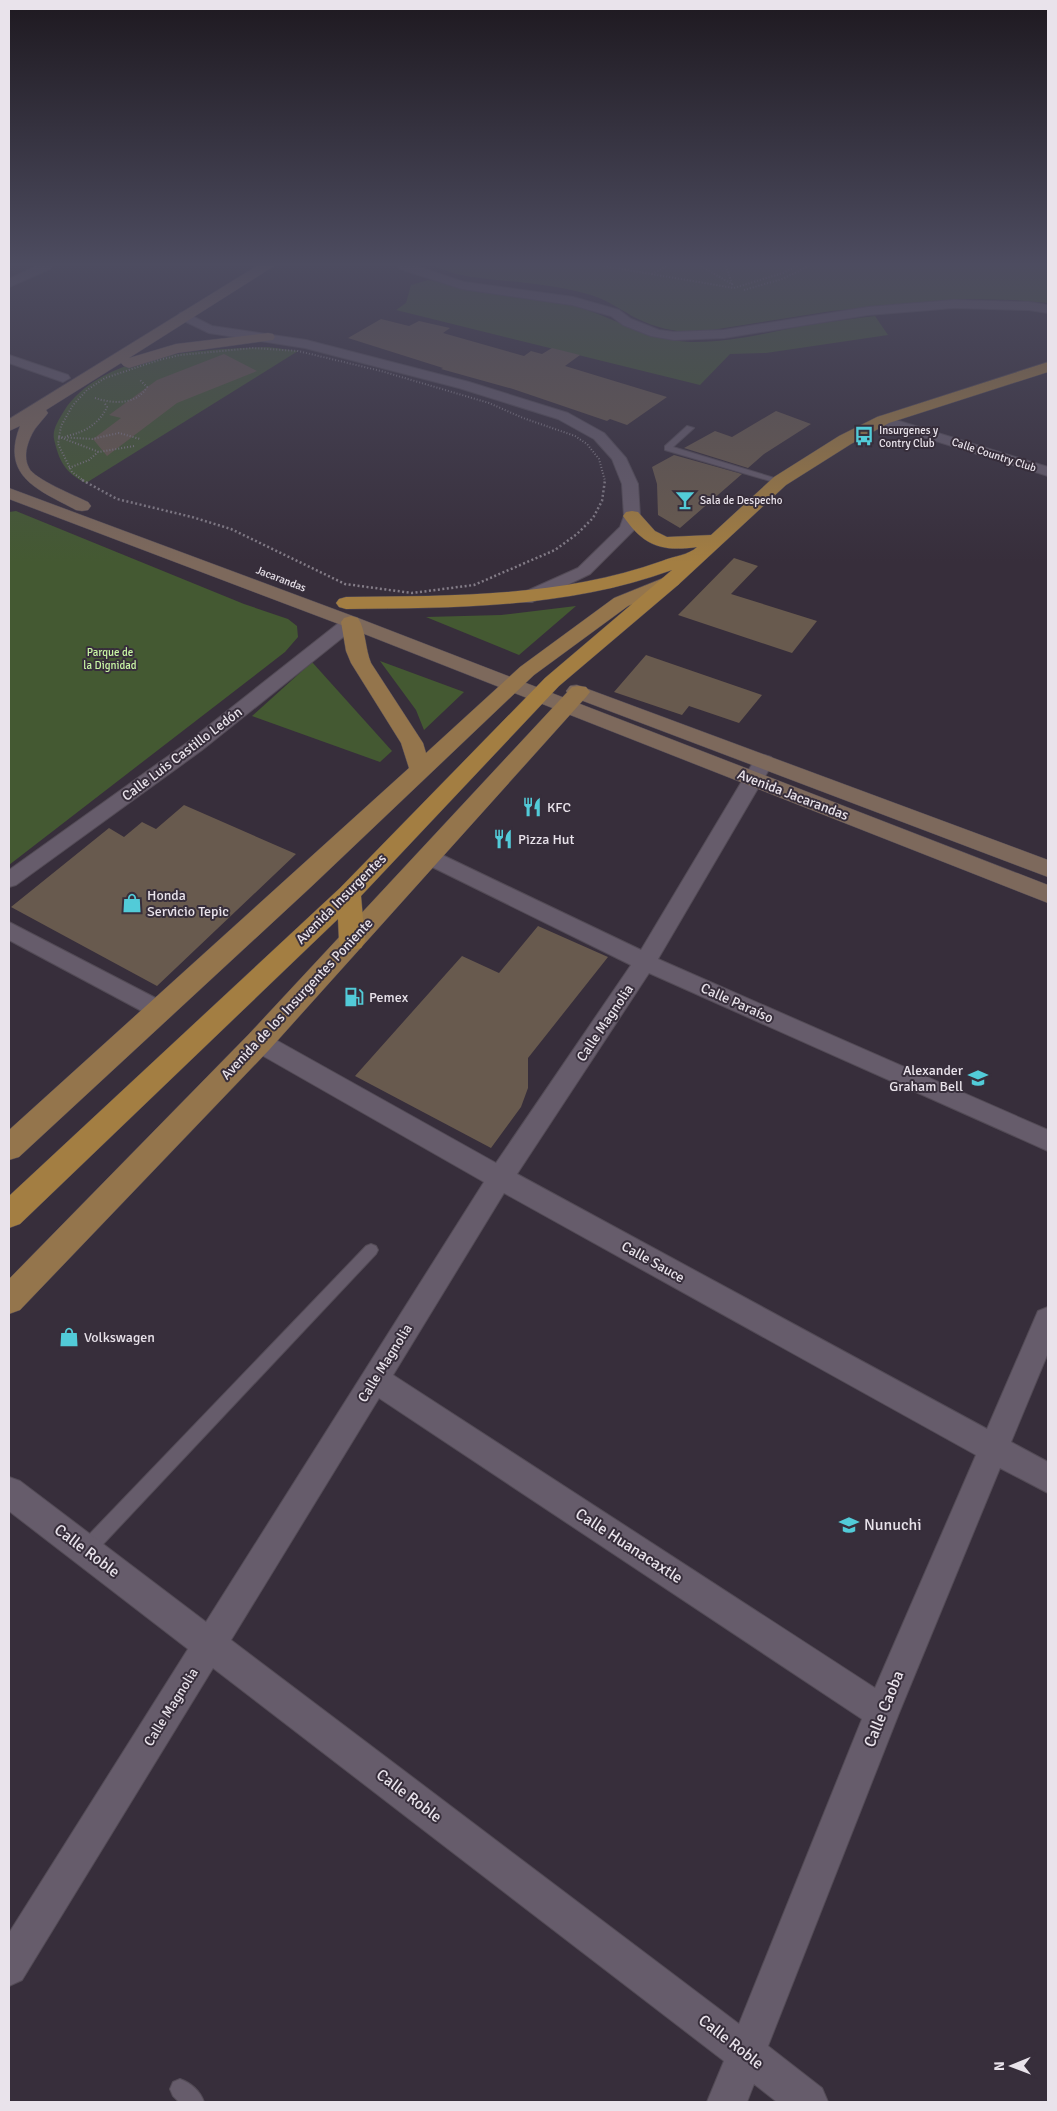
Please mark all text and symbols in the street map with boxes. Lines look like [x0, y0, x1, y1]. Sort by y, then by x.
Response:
place label: Insurgenes y Contry Club [879, 424, 939, 450]
bus stop icon: Insurgenes y Contry Club [853, 425, 875, 447]
street label: Calle Country Club [950, 435, 1038, 475]
bar icon: Sala de Despecho [674, 489, 696, 511]
place label: Sala de Despecho [700, 494, 783, 507]
street label: Jacarandas [254, 563, 308, 595]
park label: Parque de la Dignidad [83, 646, 137, 672]
street label: Calle Luis Castillo Ledón [119, 703, 245, 805]
street label: Avenida Jacarandas [735, 766, 851, 824]
restaurant icon: KFC [521, 796, 543, 818]
place label: KFC [547, 799, 571, 816]
restaurant icon: Pizza Hut [492, 828, 514, 850]
place label: Pizza Hut [518, 831, 575, 848]
street label: Avenida Insurgentes [292, 850, 390, 948]
place label: Honda Servicio Tepic [147, 887, 229, 920]
shop icon: Honda Servicio Tepic [121, 892, 143, 914]
street label: Avenida de los Insurgentes Poniente [218, 915, 376, 1083]
street label: Calle Paraíso [698, 979, 776, 1027]
street label: Calle Magnolia [573, 981, 637, 1065]
fuel station icon: Pemex [343, 986, 365, 1008]
place label: Pemex [369, 989, 409, 1006]
place label: Alexander Graham Bell [889, 1062, 964, 1095]
school or university icon: Alexander Graham Bell [967, 1067, 989, 1089]
street label: Calle Sauce [618, 1238, 688, 1286]
street label: Calle Magnolia [354, 1321, 416, 1405]
shop icon: Volkswagen [58, 1326, 80, 1348]
place label: Volkswagen [84, 1329, 155, 1346]
street label: Calle Huanacaxtle [572, 1504, 686, 1588]
school or university icon: Nunuchi [838, 1514, 860, 1536]
place label: Nunuchi [864, 1515, 922, 1535]
street label: Calle Roble [50, 1520, 124, 1582]
street label: Calle Magnolia [140, 1665, 202, 1749]
street label: Calle Caoba [860, 1668, 908, 1750]
street label: Calle Roble [372, 1765, 446, 1827]
street label: Calle Roble [695, 2010, 767, 2074]
north arrow [987, 2041, 1037, 2091]
text: N [991, 2061, 1008, 2071]

